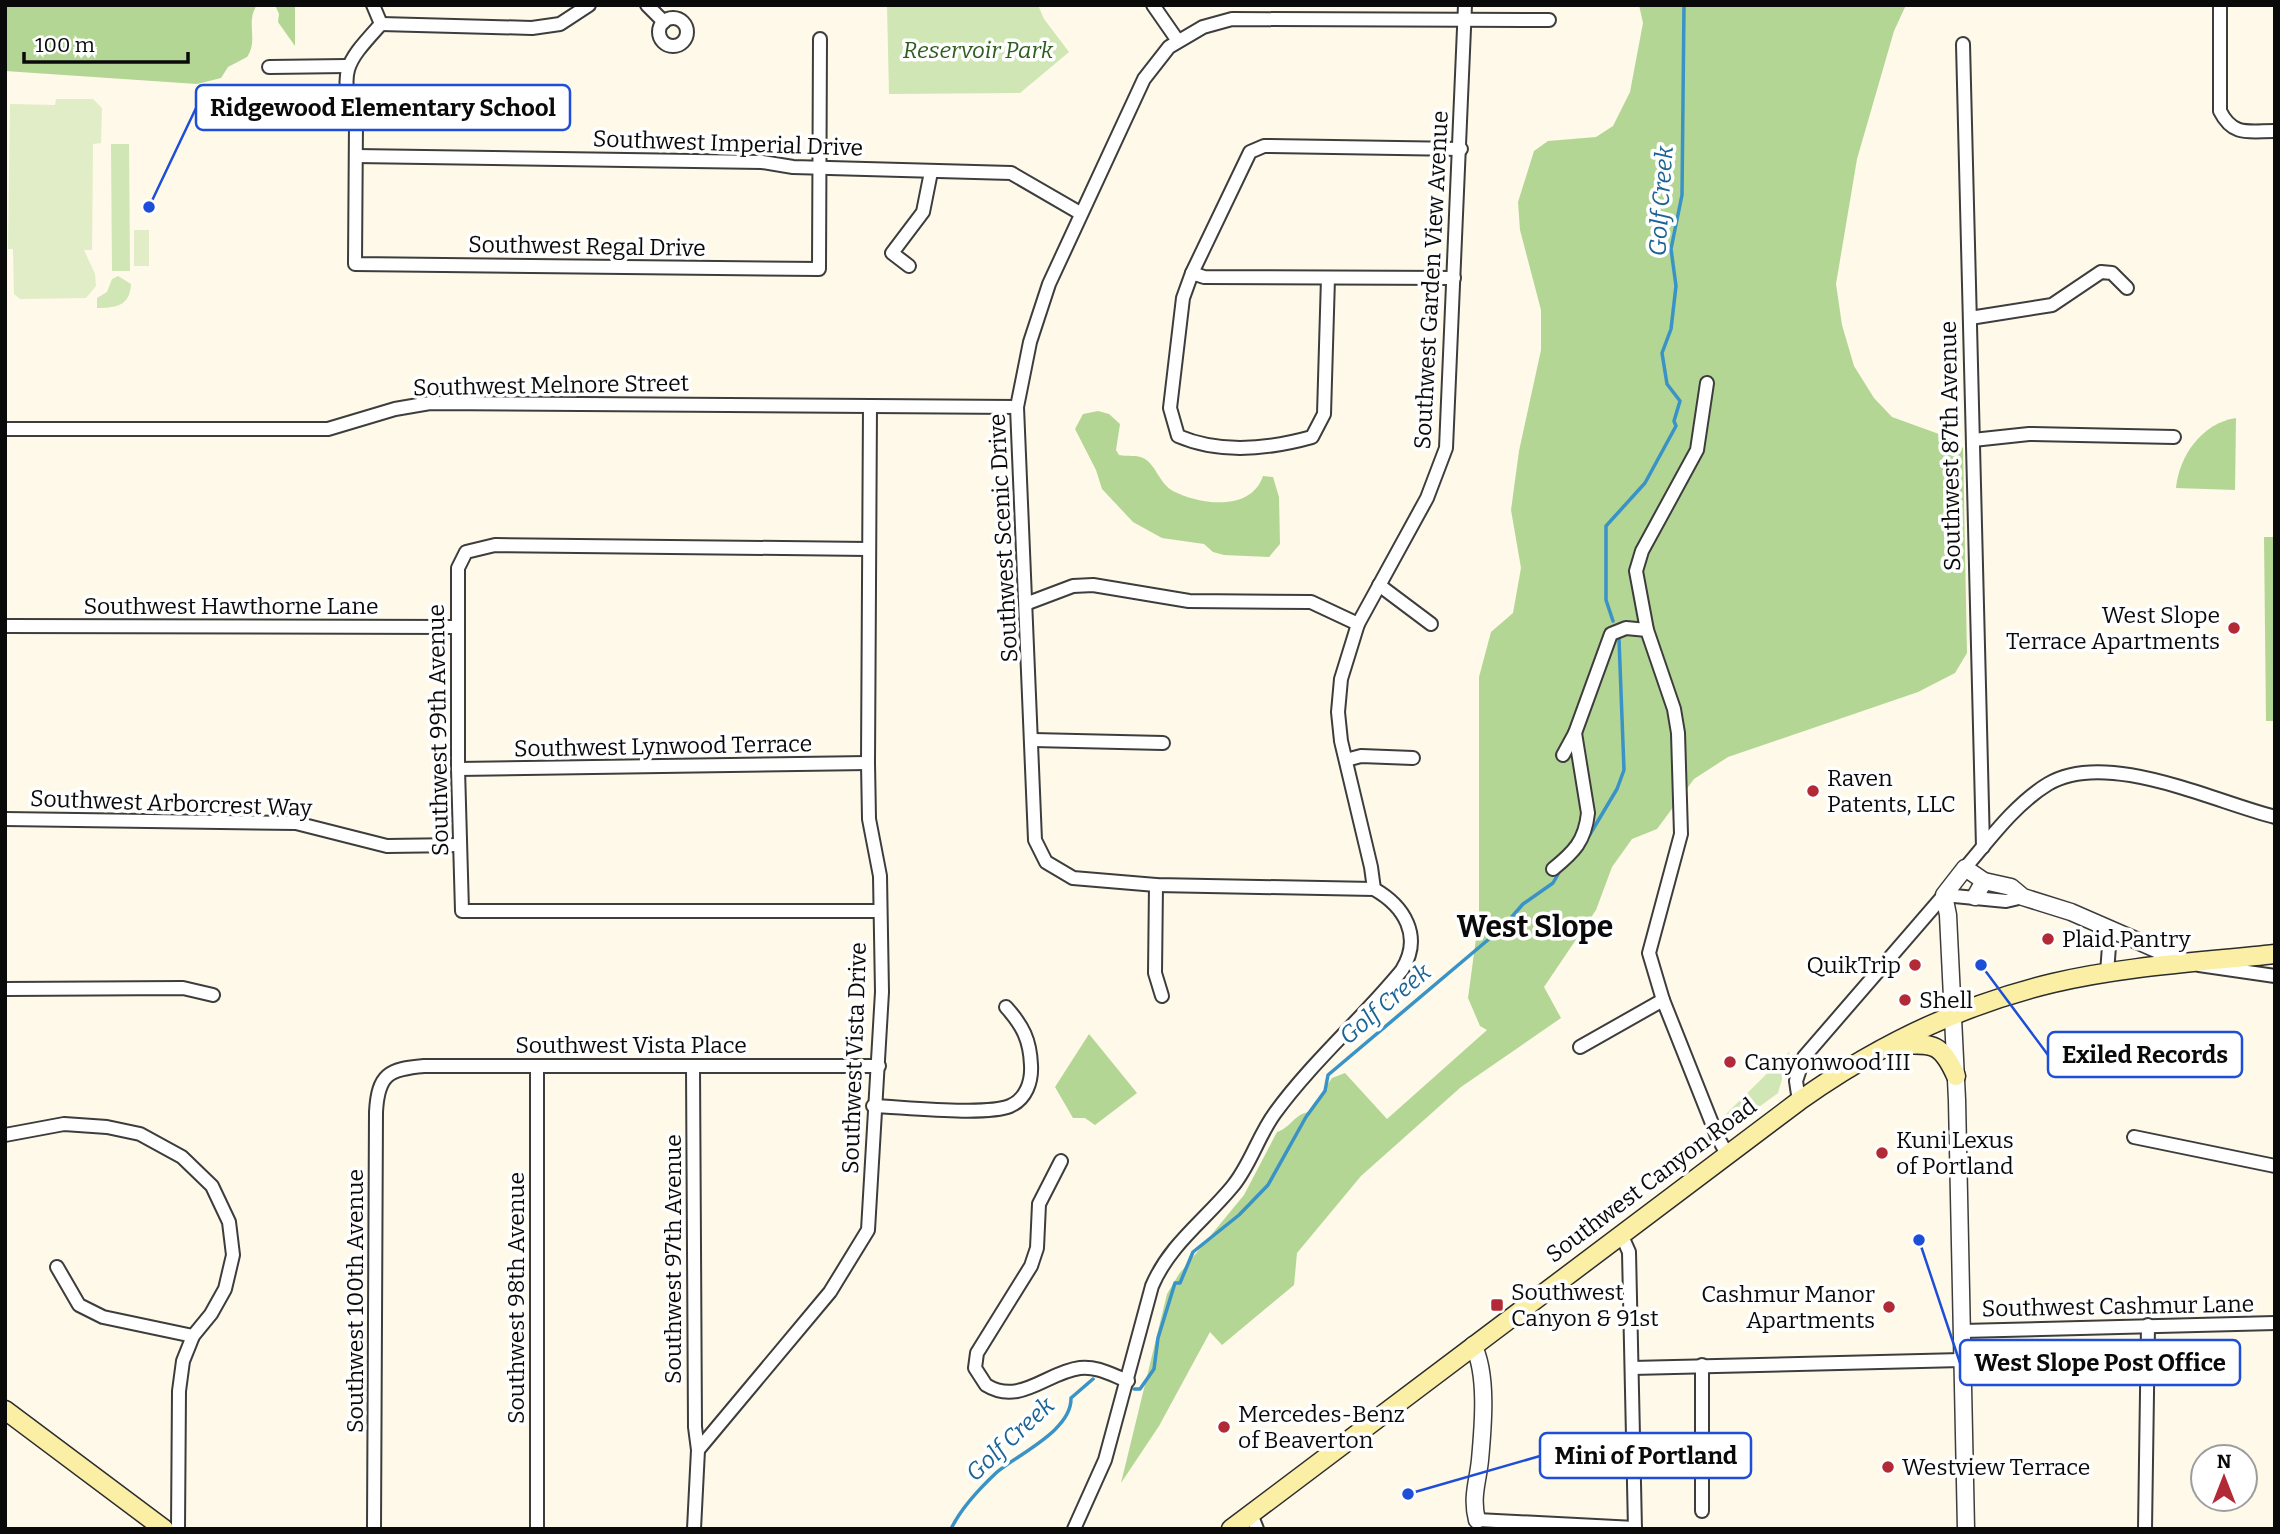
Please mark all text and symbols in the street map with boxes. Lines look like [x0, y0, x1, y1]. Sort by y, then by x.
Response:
scale bar [24, 21, 189, 65]
text: 100 m [35, 32, 95, 58]
park label: Reservoir Park [903, 36, 1054, 64]
callout: Ridgewood Elementary School [196, 85, 570, 130]
text: Ridgewood Elementary School [210, 94, 557, 122]
street label: Southwest Garden View Avenue [1408, 110, 1454, 450]
street label: Southwest Imperial Drive [592, 124, 864, 162]
water label: Golf Creek [1643, 144, 1679, 257]
street label: Southwest Regal Drive [468, 230, 706, 262]
street label: Southwest 87th Avenue [1934, 321, 1966, 571]
street label: Southwest Melnore Street [413, 369, 689, 401]
street label: Southwest Scenic Drive [982, 413, 1024, 663]
street label: Southwest Hawthorne Lane [83, 592, 379, 620]
place label: West Slope Terrace Apartments [2006, 601, 2220, 655]
street label: Southwest 99th Avenue [422, 604, 454, 856]
marker: West Slope Terrace Apartments [2226, 620, 2242, 636]
street label: Southwest Lynwood Terrace [514, 729, 812, 763]
place label: Raven Patents, LLC [1827, 764, 1956, 818]
marker: Raven Patents, LLC [1805, 783, 1821, 799]
street label: Southwest Arborcrest Way [29, 784, 313, 822]
district label: West Slope [1457, 909, 1613, 945]
place label: Plaid Pantry [2062, 925, 2191, 953]
marker: Plaid Pantry [2040, 931, 2056, 947]
street label: Southwest Vista Drive [836, 942, 872, 1174]
place label: QuikTrip [1806, 951, 1901, 979]
water label: Golf Creek [1334, 957, 1437, 1050]
marker: QuikTrip [1907, 957, 1923, 973]
place label: Shell [1919, 986, 1973, 1014]
marker: Shell [1897, 992, 1913, 1008]
street label: Southwest Vista Place [515, 1031, 747, 1059]
callout: Exiled Records [2048, 1032, 2242, 1077]
text: Exiled Records [2062, 1041, 2228, 1069]
place label: Canyonwood III [1744, 1048, 1911, 1076]
marker: Canyonwood III [1722, 1054, 1738, 1070]
street label: Southwest Canyon Road [1540, 1092, 1762, 1268]
place label: Kuni Lexus of Portland [1896, 1126, 2014, 1180]
street label: Southwest 97th Avenue [659, 1134, 687, 1384]
marker: Kuni Lexus of Portland [1874, 1145, 1890, 1161]
street label: Southwest 100th Avenue [341, 1169, 369, 1433]
street label: Southwest 98th Avenue [502, 1172, 530, 1424]
place label: Southwest Canyon & 91st [1511, 1278, 1658, 1332]
place label: Cashmur Manor Apartments [1701, 1280, 1875, 1334]
street label: Southwest Cashmur Lane [1981, 1290, 2255, 1322]
marker: Southwest Canyon & 91st [1489, 1297, 1505, 1313]
marker: Cashmur Manor Apartments [1881, 1299, 1897, 1315]
callout: West Slope Post Office [1960, 1340, 2240, 1385]
text: West Slope Post Office [1974, 1349, 2226, 1377]
water label: Golf Creek [960, 1390, 1061, 1487]
place label: Mercedes-Benz of Beaverton [1238, 1400, 1405, 1454]
marker: Mercedes-Benz of Beaverton [1216, 1419, 1232, 1435]
callout: Mini of Portland [1540, 1433, 1751, 1478]
text: Mini of Portland [1555, 1442, 1738, 1470]
north arrow [2189, 1443, 2259, 1513]
text: N [2217, 1450, 2232, 1473]
place label: Westview Terrace [1902, 1453, 2090, 1481]
marker: Westview Terrace [1880, 1459, 1896, 1475]

